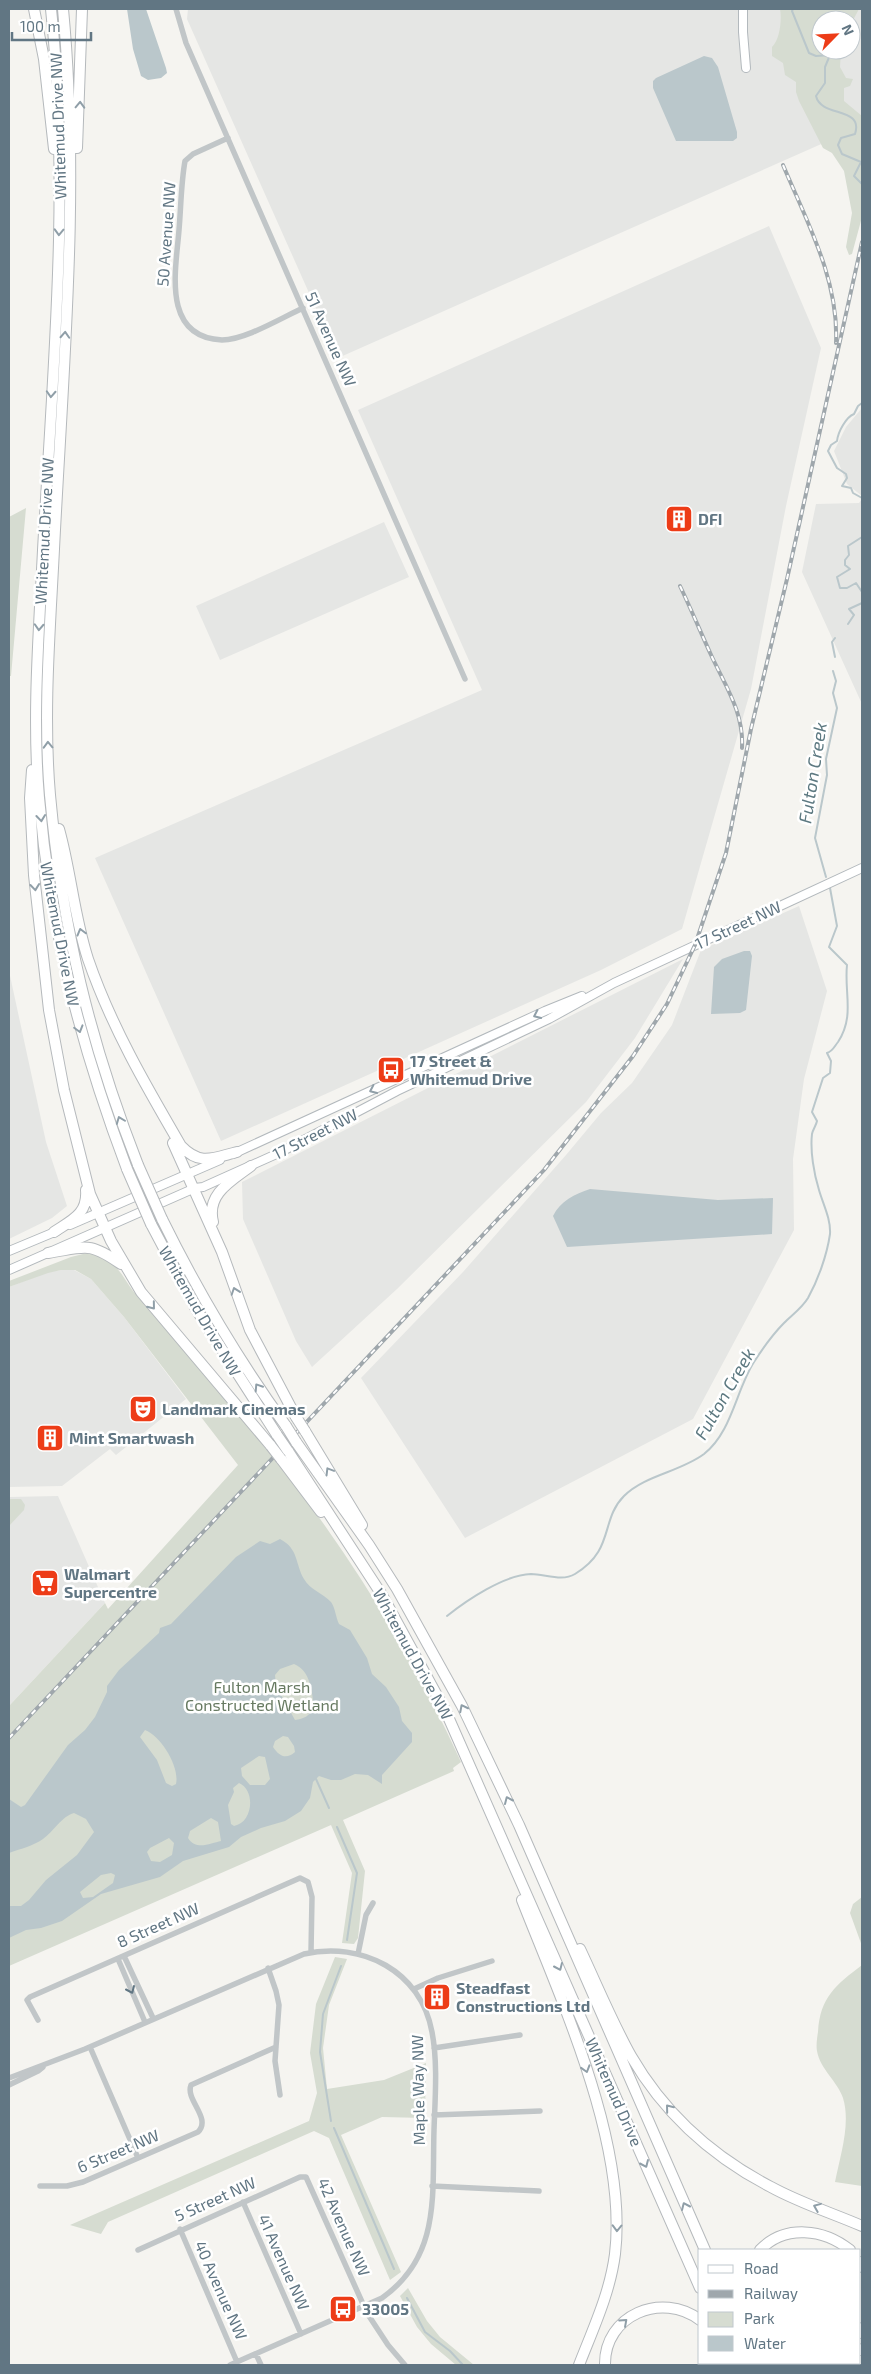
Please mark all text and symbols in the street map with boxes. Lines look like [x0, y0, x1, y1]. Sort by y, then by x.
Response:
scale bar [12, 10, 91, 42]
north arrow [811, 10, 861, 60]
text: 100 m [20, 17, 61, 35]
text: N [839, 21, 858, 38]
street label: Whitemud Drive NW [45, 52, 70, 200]
one-way arrow [75, 101, 85, 109]
street label: 50 Avenue NW [152, 181, 179, 287]
one-way arrow [54, 228, 65, 236]
street label: 51 Avenue NW [302, 288, 361, 389]
one-way arrow [59, 330, 70, 338]
one-way arrow [46, 391, 57, 399]
street label: Whitemud Drive NW [30, 457, 57, 605]
building icon: DFI [664, 504, 694, 534]
place label: DFI [698, 509, 723, 528]
one-way arrow [34, 623, 45, 631]
water label: Fulton Creek [793, 721, 831, 825]
one-way arrow [43, 741, 53, 748]
one-way arrow [35, 814, 46, 822]
street label: Whitemud Drive NW [37, 860, 84, 1008]
one-way arrow [29, 884, 40, 892]
street label: 17 Street NW [692, 896, 784, 953]
one-way arrow [76, 928, 86, 936]
one-way arrow [533, 1009, 542, 1019]
one-way arrow [74, 1024, 84, 1032]
place label: 17 Street & Whitemud Drive [410, 1051, 532, 1088]
bus stop icon: 17 Street & Whitemud Drive [376, 1055, 406, 1085]
one-way arrow [369, 1084, 378, 1095]
street label: 17 Street NW [269, 1104, 360, 1163]
one-way arrow [116, 1116, 126, 1125]
street label: Whitemud Drive NW [155, 1242, 245, 1379]
one-way arrow [231, 1287, 241, 1296]
one-way arrow [146, 1300, 154, 1309]
water label: Fulton Creek [689, 1344, 759, 1443]
one-way arrow [255, 1383, 264, 1392]
theatre icon: Landmark Cinemas [128, 1394, 158, 1424]
place label: Landmark Cinemas [162, 1399, 305, 1418]
building icon: Mint Smartwash [35, 1423, 65, 1453]
place label: Mint Smartwash [69, 1428, 194, 1447]
one-way arrow [326, 1468, 336, 1477]
place label: Walmart Supercentre [64, 1564, 157, 1601]
supermarket icon: Walmart Supercentre [30, 1568, 60, 1598]
street label: Whitemud Drive NW [369, 1585, 457, 1723]
park label: Fulton Marsh Constructed Wetland [185, 1677, 339, 1714]
one-way arrow [459, 1705, 469, 1714]
one-way arrow [503, 1796, 514, 1805]
street label: 8 Street NW [114, 1898, 202, 1951]
one-way arrow [552, 1962, 563, 1971]
place label: Steadfast Constructions Ltd [456, 1978, 590, 2015]
building icon: Steadfast Constructions Ltd [422, 1982, 452, 2012]
one-way arrow [125, 1985, 136, 1994]
street label: Maple Way NW [407, 2034, 428, 2146]
street label: Whitemud Drive [582, 2034, 647, 2149]
one-way arrow [581, 2064, 591, 2073]
one-way arrow [667, 2105, 675, 2114]
street label: 6 Street NW [74, 2125, 162, 2176]
one-way arrow [639, 2159, 650, 2168]
street label: 5 Street NW [171, 2172, 258, 2225]
street label: 42 Avenue NW [314, 2175, 375, 2279]
one-way arrow [681, 2202, 692, 2211]
one-way arrow [813, 2203, 822, 2214]
street label: 41 Avenue NW [255, 2211, 314, 2313]
one-way arrow [611, 2224, 622, 2232]
street label: 40 Avenue NW [191, 2237, 252, 2342]
legend [698, 2249, 861, 2364]
text: Road [744, 2259, 779, 2277]
text: Railway [744, 2284, 798, 2302]
bus stop icon: 33005 [328, 2294, 358, 2324]
place label: 33005 [362, 2299, 409, 2318]
text: Park [744, 2309, 775, 2327]
one-way arrow [618, 2319, 627, 2328]
text: Water [744, 2334, 786, 2352]

